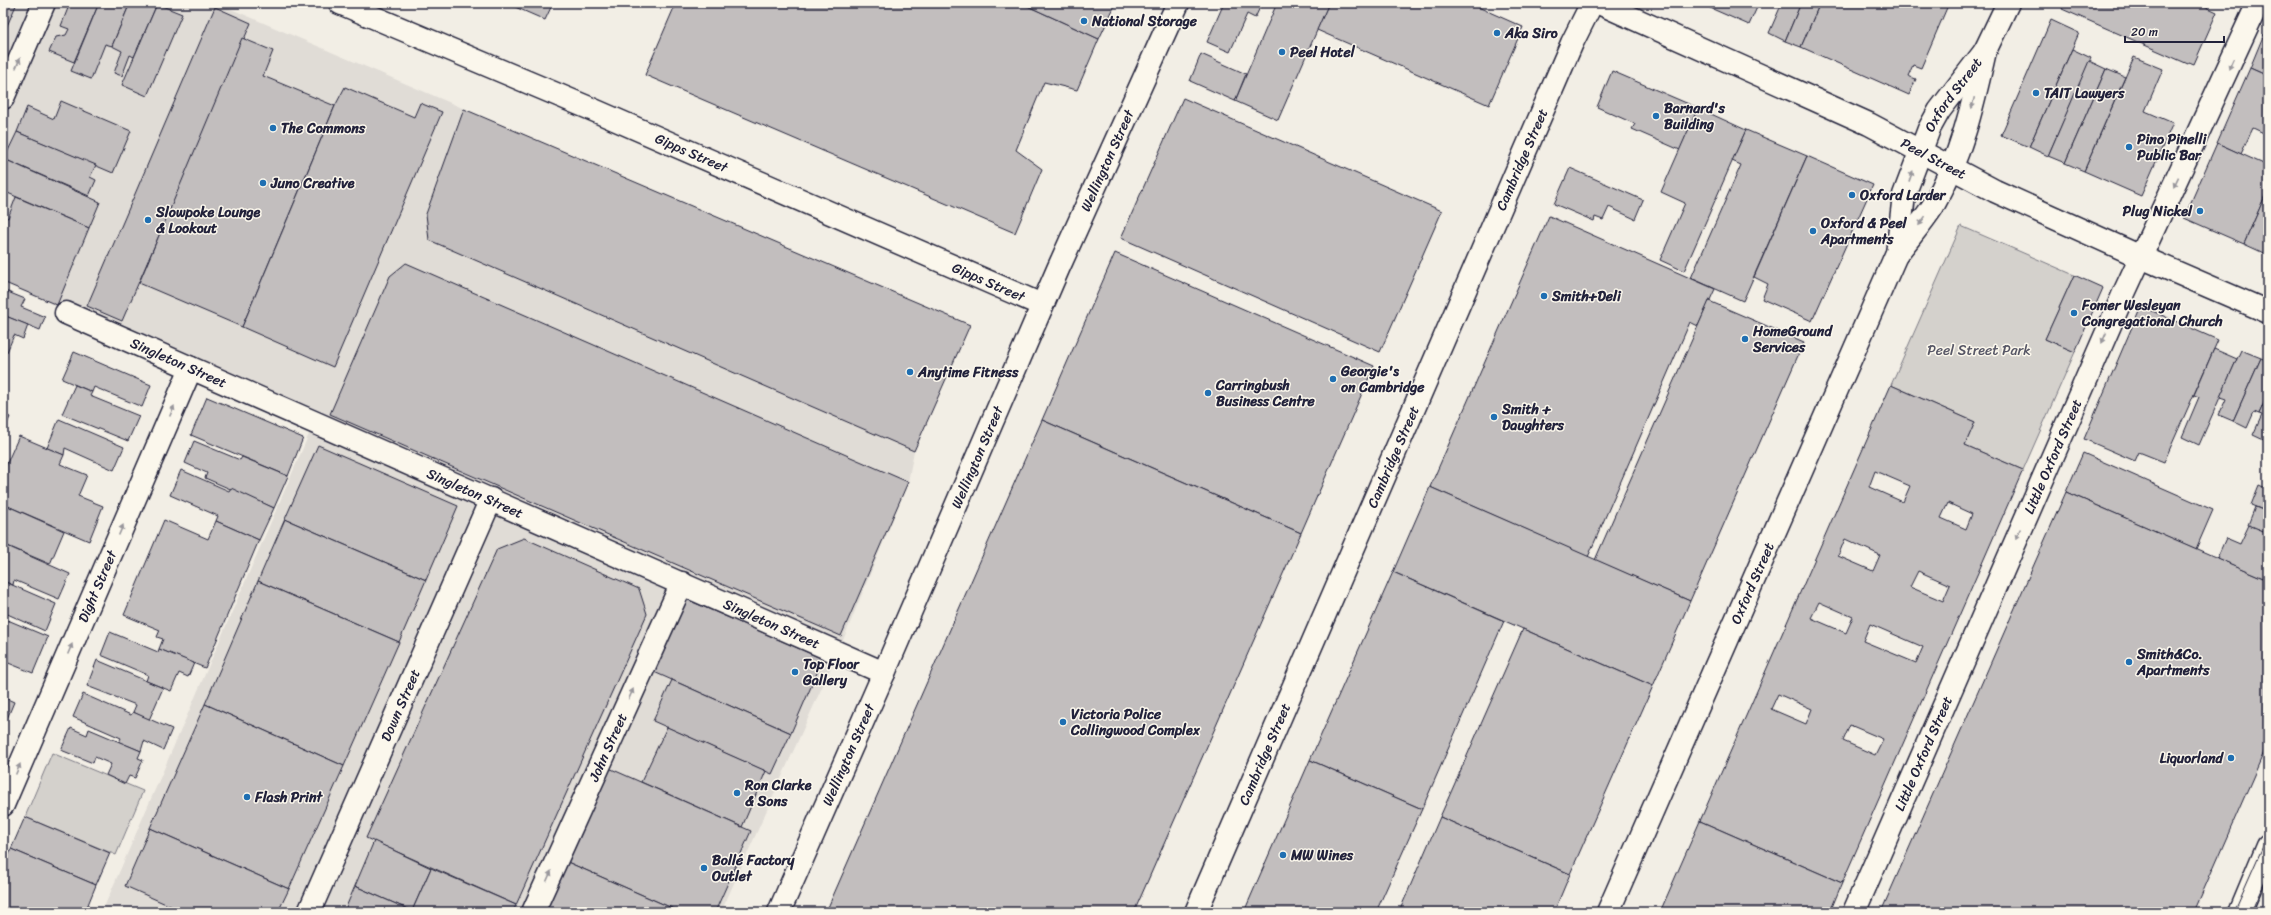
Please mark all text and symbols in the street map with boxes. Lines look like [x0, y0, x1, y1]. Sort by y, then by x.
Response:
place label: National Storage [1091, 9, 1198, 34]
marker: National Storage [1079, 16, 1089, 26]
scale bar [2125, 18, 2224, 44]
place label: Aka Siro [1504, 21, 1558, 46]
text: 20 m [2131, 21, 2158, 43]
marker: Aka Siro [1492, 28, 1502, 38]
place label: Peel Hotel [1290, 40, 1356, 65]
marker: Peel Hotel [1277, 47, 1287, 57]
street label: Oxford Street [1917, 52, 1989, 137]
one-way arrow [16, 56, 22, 68]
one-way arrow [2227, 59, 2233, 71]
place label: TAIT Lawyers [2044, 81, 2125, 106]
marker: TAIT Lawyers [2031, 88, 2041, 98]
place label: Barnard's Building [1664, 96, 1726, 137]
one-way arrow [1970, 96, 1976, 109]
street label: Wellington Street [1073, 104, 1141, 216]
street label: Cambridge Street [1488, 104, 1555, 215]
marker: Barnard's Building [1651, 111, 1661, 121]
place label: The Commons [281, 116, 366, 141]
marker: The Commons [268, 123, 278, 133]
street label: Gipps Street [651, 126, 733, 180]
place label: Pino Pinelli Public Bar [2137, 127, 2207, 168]
street label: Peel Street [1896, 131, 1971, 186]
marker: Pino Pinelli Public Bar [2124, 142, 2134, 152]
one-way arrow [1908, 170, 1914, 182]
place label: Juno Creative [270, 171, 355, 196]
one-way arrow [2173, 176, 2179, 188]
marker: Juno Creative [258, 178, 268, 188]
place label: Oxford Larder [1859, 183, 1947, 208]
marker: Oxford Larder [1847, 190, 1857, 200]
place label: Plug Nickel [2122, 199, 2193, 224]
place label: Slowpoke Lounge & Lookout [155, 200, 261, 241]
marker: Plug Nickel [2195, 206, 2205, 216]
place label: Oxford & Peel Apartments [1820, 211, 1908, 252]
marker: Slowpoke Lounge & Lookout [143, 215, 153, 225]
one-way arrow [1918, 216, 1926, 226]
marker: Oxford & Peel Apartments [1808, 226, 1818, 236]
street label: Gipps Street [948, 255, 1030, 309]
place label: Smith+Deli [1551, 284, 1622, 309]
marker: Smith+Deli [1539, 291, 1549, 301]
place label: Fomer Wesleyan Congregational Church [2081, 293, 2223, 334]
marker: Fomer Wesleyan Congregational Church [2069, 308, 2079, 318]
place label: HomeGround Services [1752, 319, 1833, 360]
street label: Singleton Street [126, 330, 231, 395]
one-way arrow [2101, 333, 2107, 344]
marker: HomeGround Services [1740, 334, 1750, 344]
park label: Peel Street Park [1927, 338, 2031, 363]
place label: Georgie's on Cambridge [1340, 359, 1425, 400]
place label: Anytime Fitness [917, 360, 1019, 385]
marker: Anytime Fitness [905, 367, 915, 377]
place label: Carringbush Business Centre [1215, 373, 1316, 414]
marker: Georgie's on Cambridge [1328, 374, 1338, 384]
marker: Carringbush Business Centre [1203, 388, 1213, 398]
street label: Little Oxford Street [2017, 395, 2089, 518]
place label: Smith + Daughters [1501, 397, 1564, 438]
street label: Wellington Street [944, 401, 1011, 512]
street label: Cambridge Street [1360, 402, 1426, 512]
one-way arrow [170, 404, 176, 416]
marker: Smith + Daughters [1489, 412, 1499, 422]
street label: Singleton Street [423, 461, 528, 525]
one-way arrow [118, 524, 124, 536]
one-way arrow [2015, 529, 2021, 540]
street label: Oxford Street [1723, 538, 1781, 628]
street label: Dight Street [70, 545, 124, 627]
street label: Singleton Street [719, 591, 824, 656]
place label: Smith&Co. Apartments [2136, 642, 2210, 683]
one-way arrow [67, 644, 73, 655]
place label: Top Floor Gallery [802, 652, 860, 693]
marker: Smith&Co. Apartments [2124, 657, 2134, 667]
street label: Down Street [373, 665, 427, 746]
marker: Top Floor Gallery [790, 667, 800, 677]
one-way arrow [628, 689, 634, 700]
street label: Little Oxford Street [1887, 692, 1959, 815]
street label: Wellington Street [815, 698, 882, 810]
street label: Cambridge Street [1231, 699, 1297, 809]
place label: Victoria Police Collingwood Complex [1070, 702, 1201, 743]
street label: John Street [581, 709, 634, 786]
marker: Victoria Police Collingwood Complex [1058, 717, 1068, 727]
place label: Liquorland [2160, 746, 2225, 771]
marker: Liquorland [2226, 753, 2236, 763]
one-way arrow [16, 762, 22, 774]
place label: Ron Clarke & Sons [744, 773, 812, 814]
place label: Flash Print [254, 785, 323, 810]
marker: Ron Clarke & Sons [732, 788, 742, 798]
marker: Flash Print [242, 792, 252, 802]
place label: MW Wines [1290, 843, 1354, 868]
place label: Bollé Factory Outlet [711, 848, 795, 889]
marker: MW Wines [1278, 850, 1288, 860]
marker: Bollé Factory Outlet [699, 863, 709, 873]
one-way arrow [546, 871, 552, 882]

